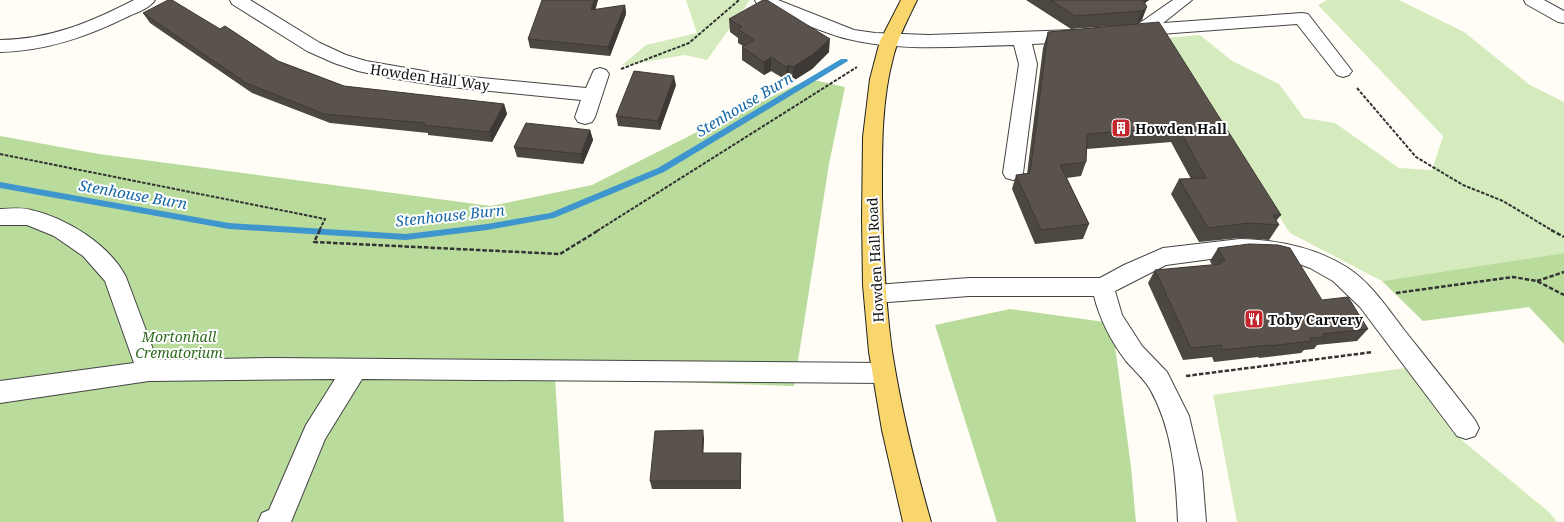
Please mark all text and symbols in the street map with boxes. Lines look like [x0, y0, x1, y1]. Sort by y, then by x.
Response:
street label: Howden Hall Way [369, 59, 491, 95]
water label: Stenhouse Burn [692, 67, 796, 141]
building icon: Howden Hall [1110, 117, 1132, 139]
place label: Howden Hall [1135, 119, 1227, 138]
water label: Stenhouse Burn [77, 175, 189, 213]
street label: Howden Hall Road [862, 197, 888, 323]
water label: Stenhouse Burn [394, 199, 506, 231]
restaurant icon: Toby Carvery [1243, 308, 1265, 330]
place label: Toby Carvery [1268, 310, 1364, 329]
park label: Mortonhall Crematorium [135, 327, 223, 362]

